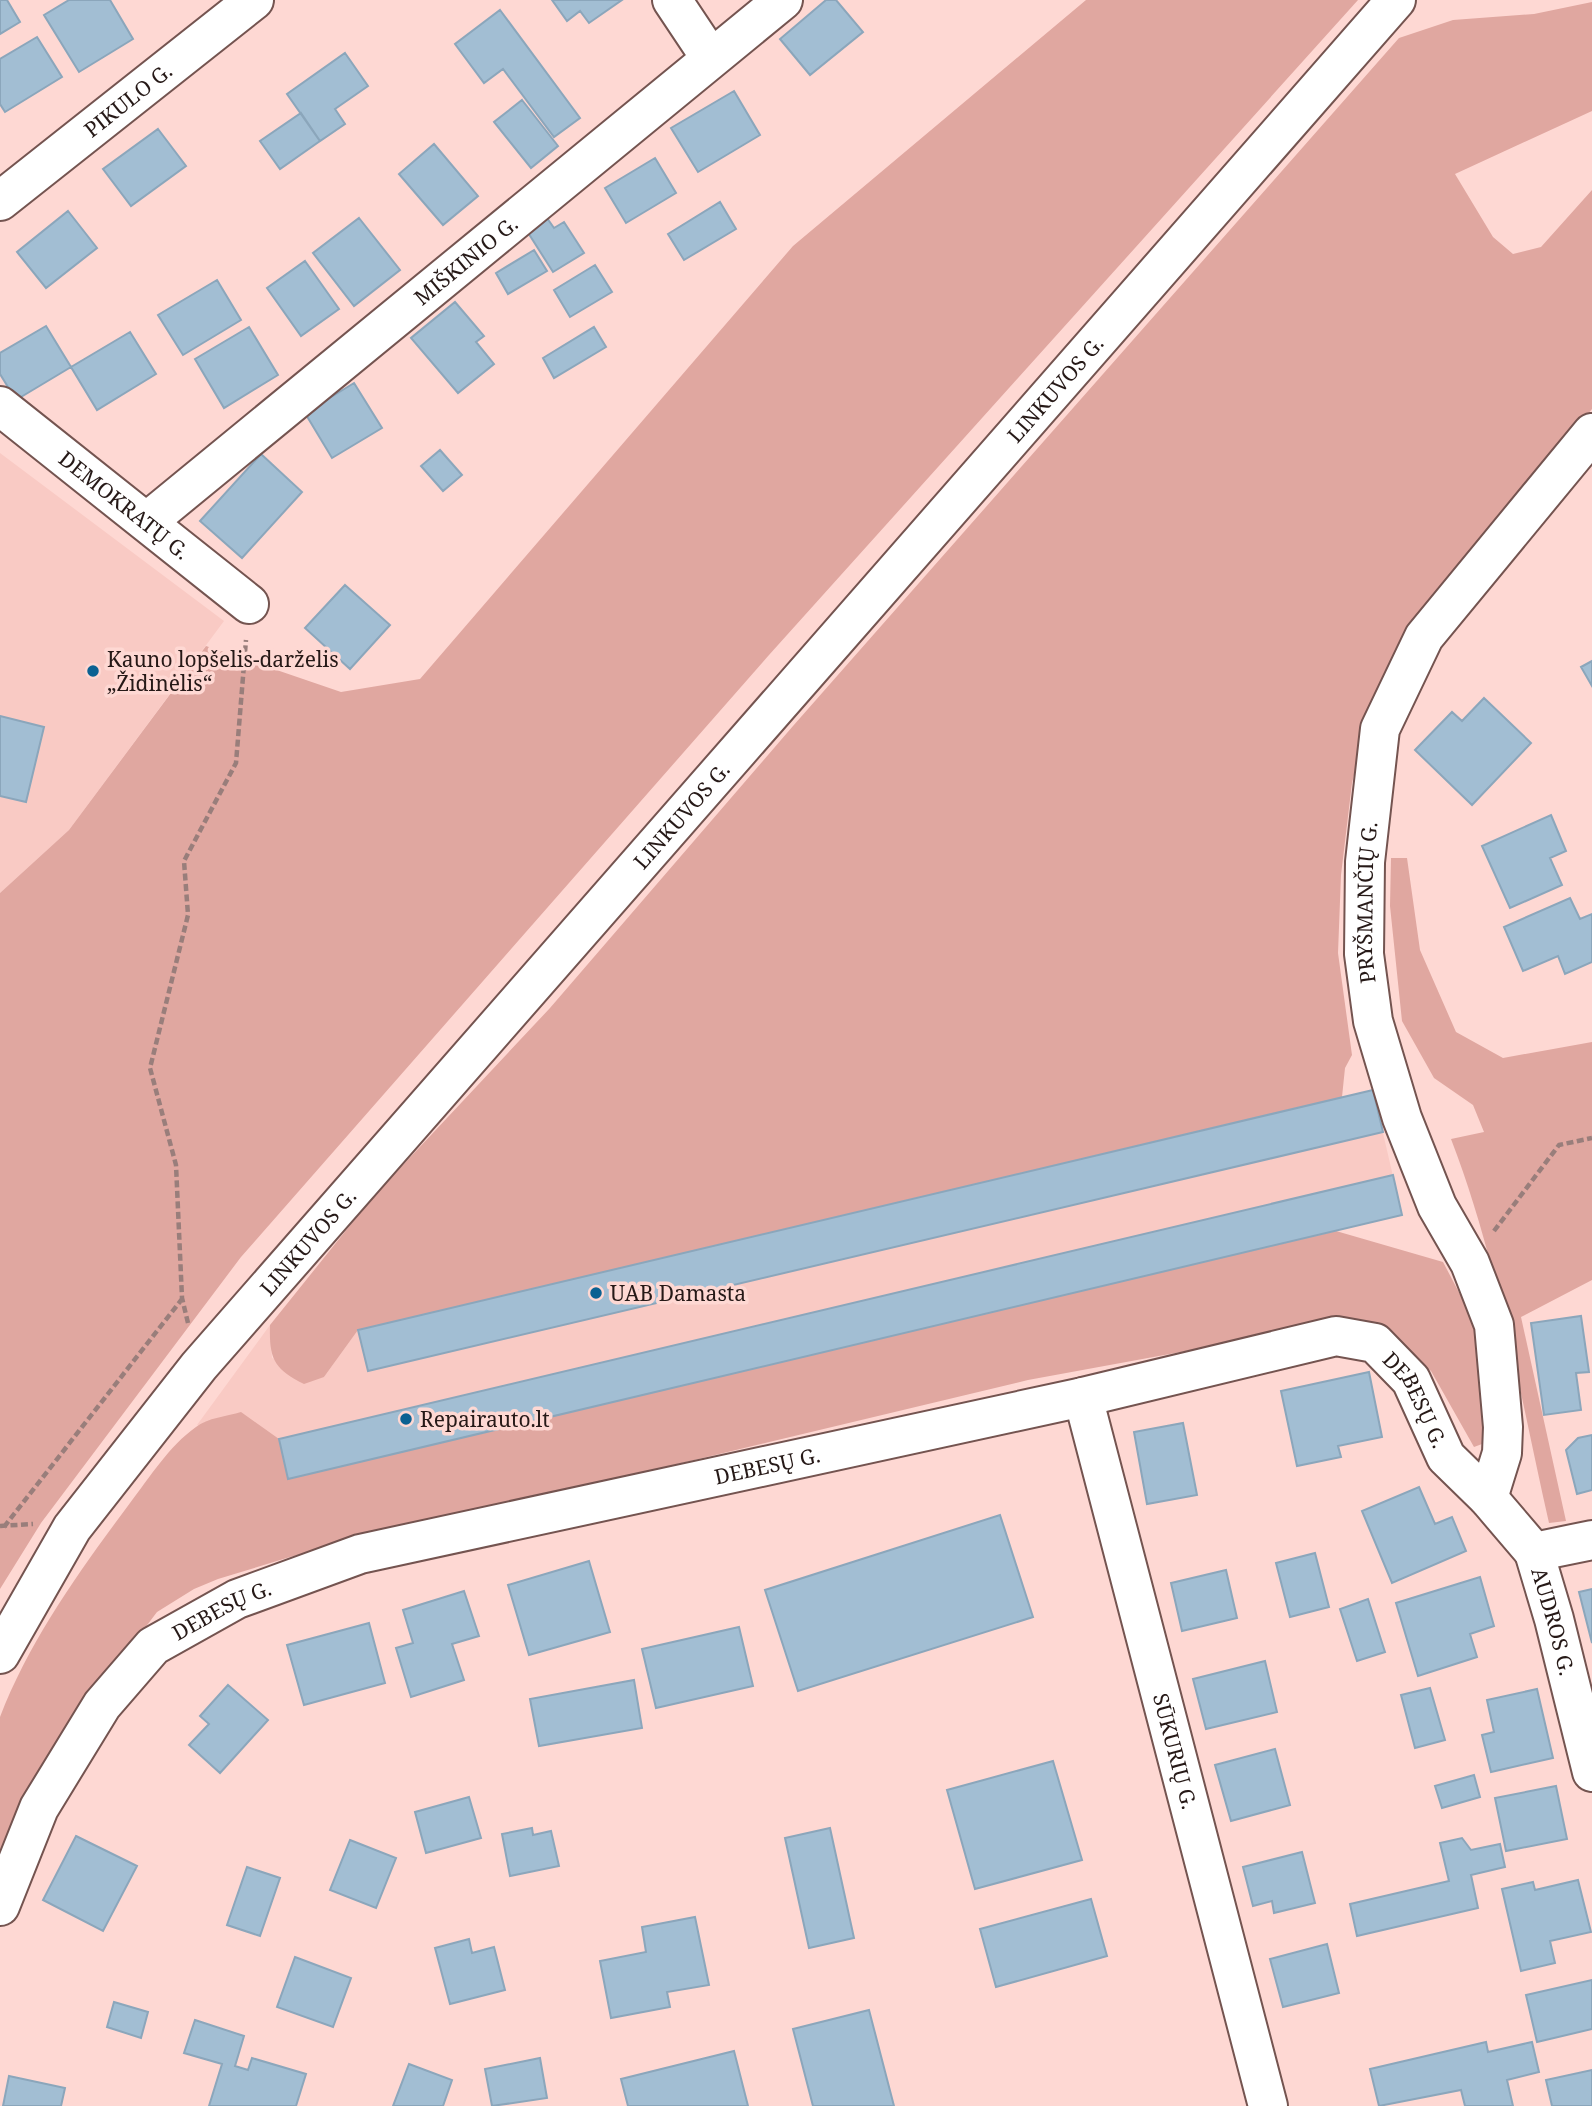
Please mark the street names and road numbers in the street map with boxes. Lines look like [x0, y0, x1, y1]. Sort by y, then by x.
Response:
street label: PIKULO G. [78, 56, 178, 143]
street label: MIŠKINIO G. [408, 209, 523, 311]
street label: LINKUVOS G. [1001, 330, 1110, 448]
street label: DEMOKRATŲ G. [53, 444, 196, 566]
street label: LINKUVOS G. [627, 756, 736, 875]
street label: PRYŠMANČIŲ G. [1350, 820, 1383, 985]
street label: LINKUVOS G. [253, 1183, 362, 1301]
street label: DEBESŲ G. [1377, 1345, 1454, 1452]
street label: DEBESŲ G. [712, 1441, 823, 1491]
street label: AUDROS G. [1525, 1564, 1581, 1678]
street label: DEBESŲ G. [167, 1574, 275, 1646]
street label: SŪKURIŲ G. [1147, 1690, 1204, 1812]

